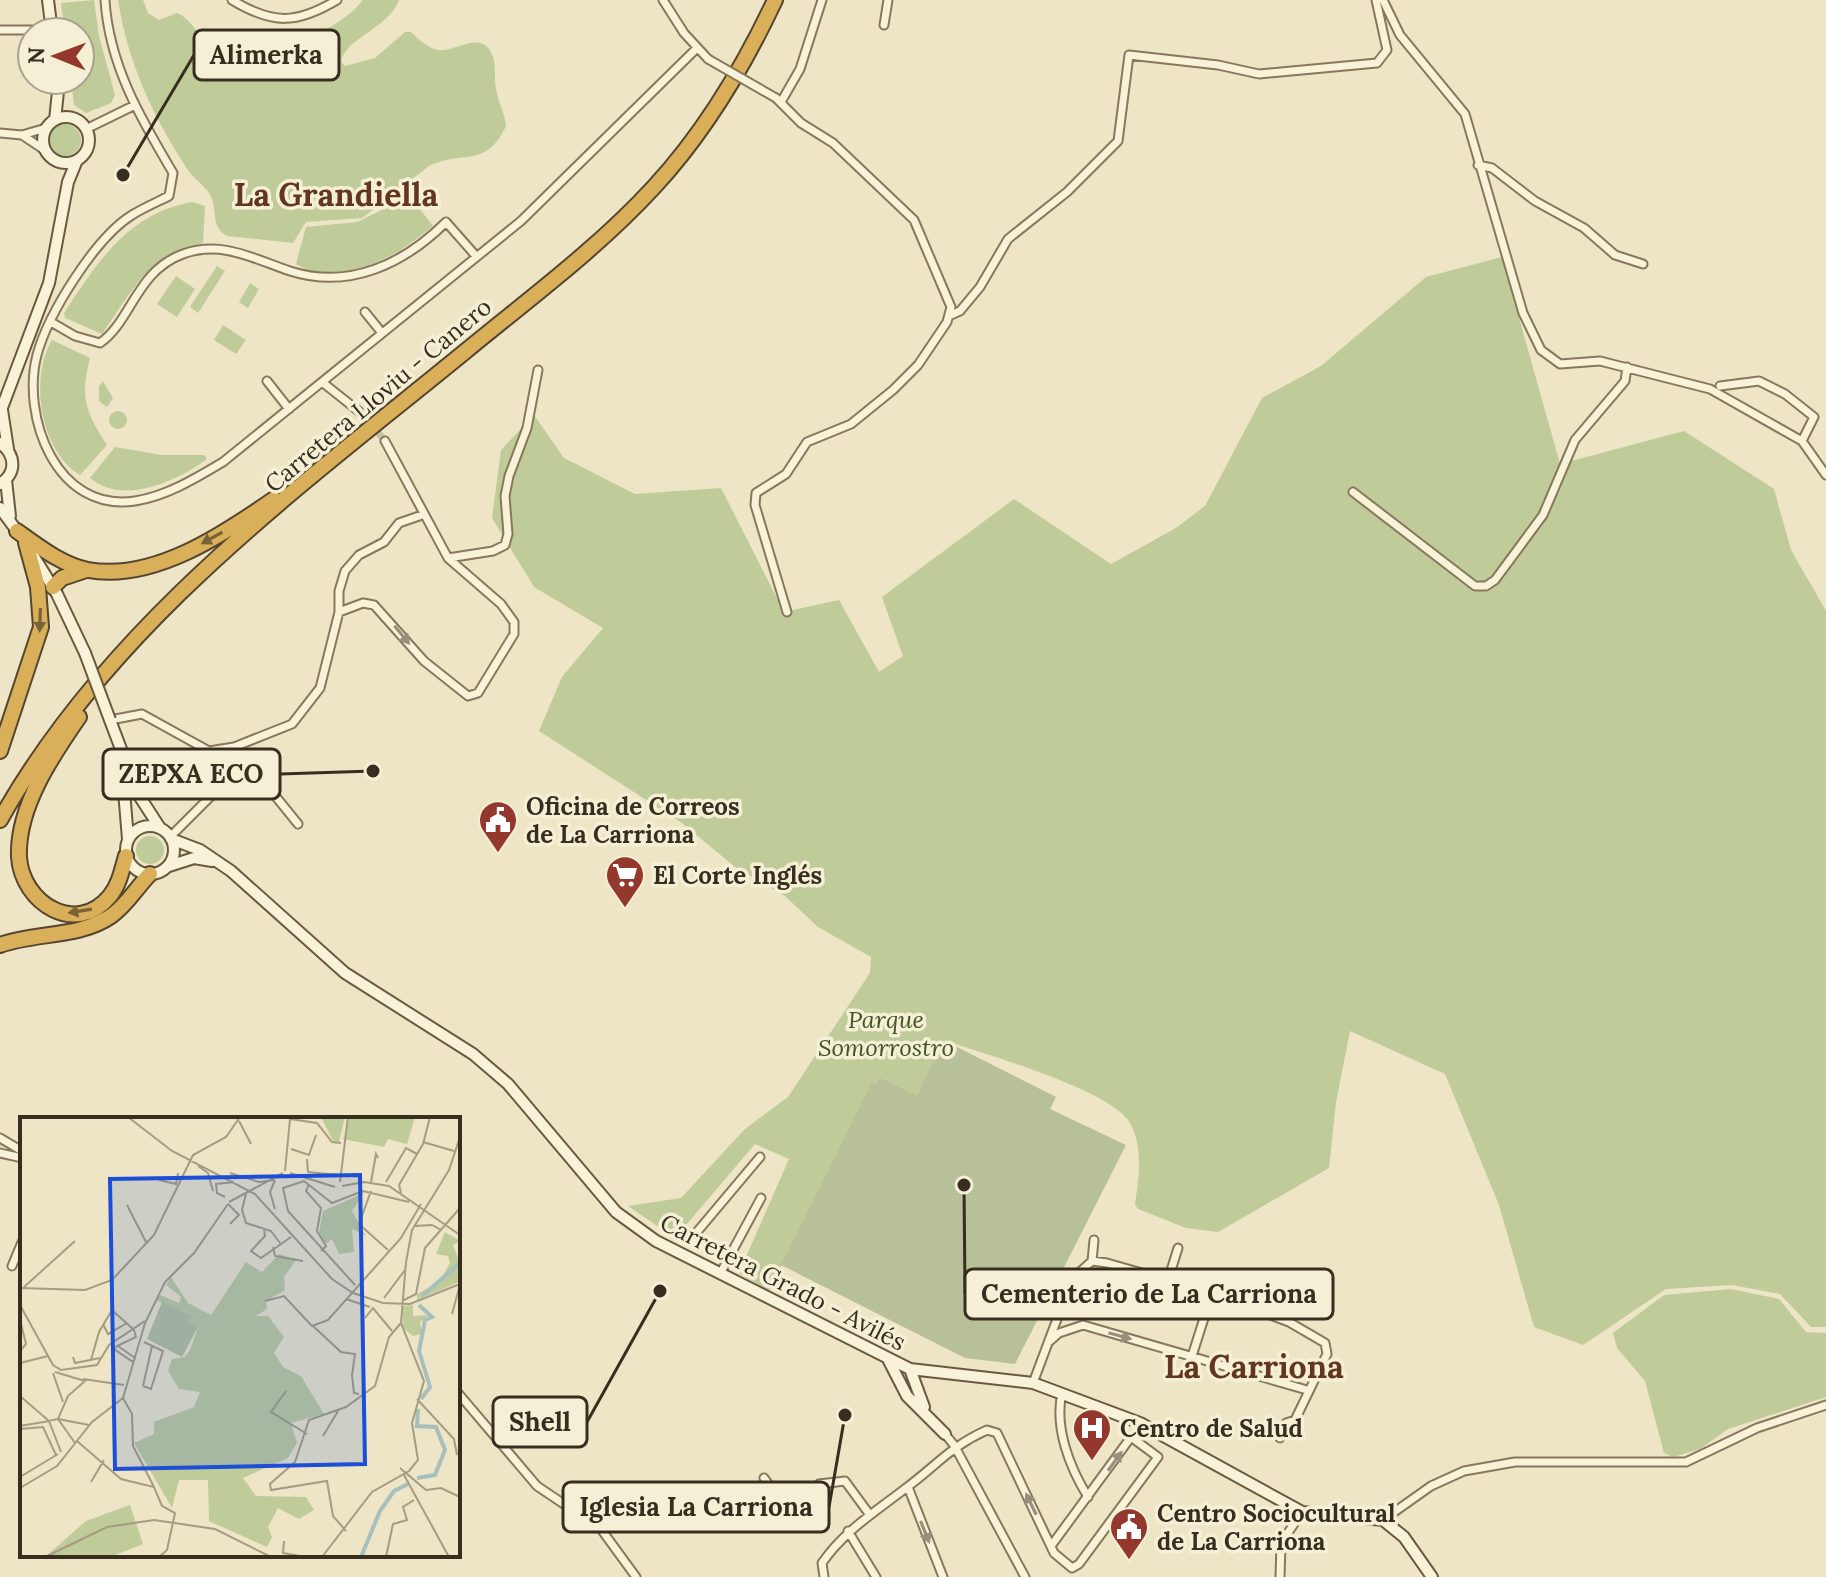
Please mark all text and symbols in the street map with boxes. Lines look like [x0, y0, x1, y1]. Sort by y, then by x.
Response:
north arrow [16, 16, 96, 96]
callout: Alimerka [194, 30, 339, 80]
text: Alimerka [209, 38, 323, 71]
text: N [22, 47, 50, 64]
district label: La Grandiella [234, 174, 438, 215]
street label: Carretera Lloviu - Canero [258, 291, 498, 499]
one-way arrow [201, 530, 223, 544]
one-way arrow [34, 607, 46, 633]
one-way arrow [393, 625, 410, 645]
callout: ZEPXA ECO [103, 749, 280, 799]
text: ZEPXA ECO [118, 757, 264, 790]
place label: Oficina de Correos de La Carriona [526, 791, 740, 850]
public building icon: Oficina de Correos de La Carriona [477, 799, 519, 854]
supermarket icon: El Corte Inglés [604, 854, 646, 909]
place label: El Corte Inglés [653, 860, 822, 891]
one-way arrow [67, 905, 92, 917]
park label: Parque Somorrostro [818, 1004, 954, 1063]
inset map [20, 1117, 460, 1557]
street label: Carretera Grado - Avilés [655, 1207, 911, 1357]
callout: Cementerio de La Carriona [965, 1269, 1333, 1319]
text: Cementerio de La Carriona [981, 1277, 1317, 1310]
one-way arrow [1108, 1330, 1132, 1343]
district label: La Carriona [1164, 1346, 1344, 1387]
callout: Shell [493, 1397, 587, 1447]
text: Shell [509, 1405, 571, 1438]
hospital icon: Centro de Salud [1071, 1407, 1113, 1462]
place label: Centro de Salud [1120, 1413, 1303, 1444]
one-way arrow [1106, 1451, 1122, 1471]
callout: Iglesia La Carriona [563, 1482, 829, 1532]
text: Iglesia La Carriona [579, 1490, 813, 1523]
one-way arrow [1024, 1492, 1038, 1515]
place label: Centro Sociocultural de La Carriona [1157, 1498, 1395, 1557]
public building icon: Centro Sociocultural de La Carriona [1108, 1506, 1150, 1561]
one-way arrow [919, 1520, 932, 1544]

